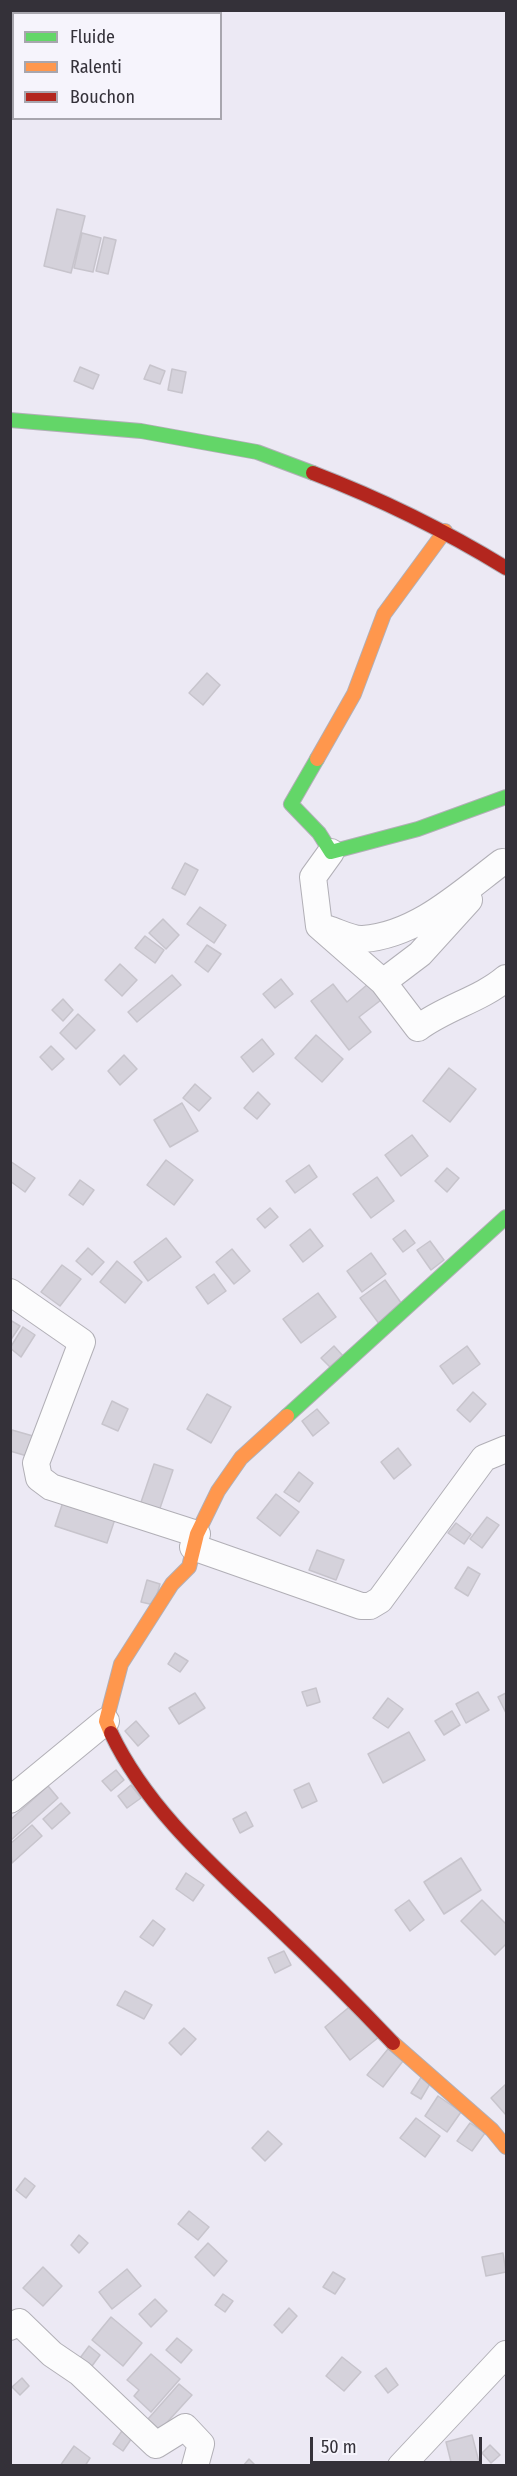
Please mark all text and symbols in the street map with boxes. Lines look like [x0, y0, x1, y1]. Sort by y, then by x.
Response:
legend [12, 12, 222, 120]
text: Fluide [70, 26, 115, 48]
text: Ralenti [70, 56, 122, 78]
text: Bouchon [70, 86, 135, 108]
scale bar [313, 2425, 486, 2463]
text: 50 m [321, 2436, 357, 2458]

